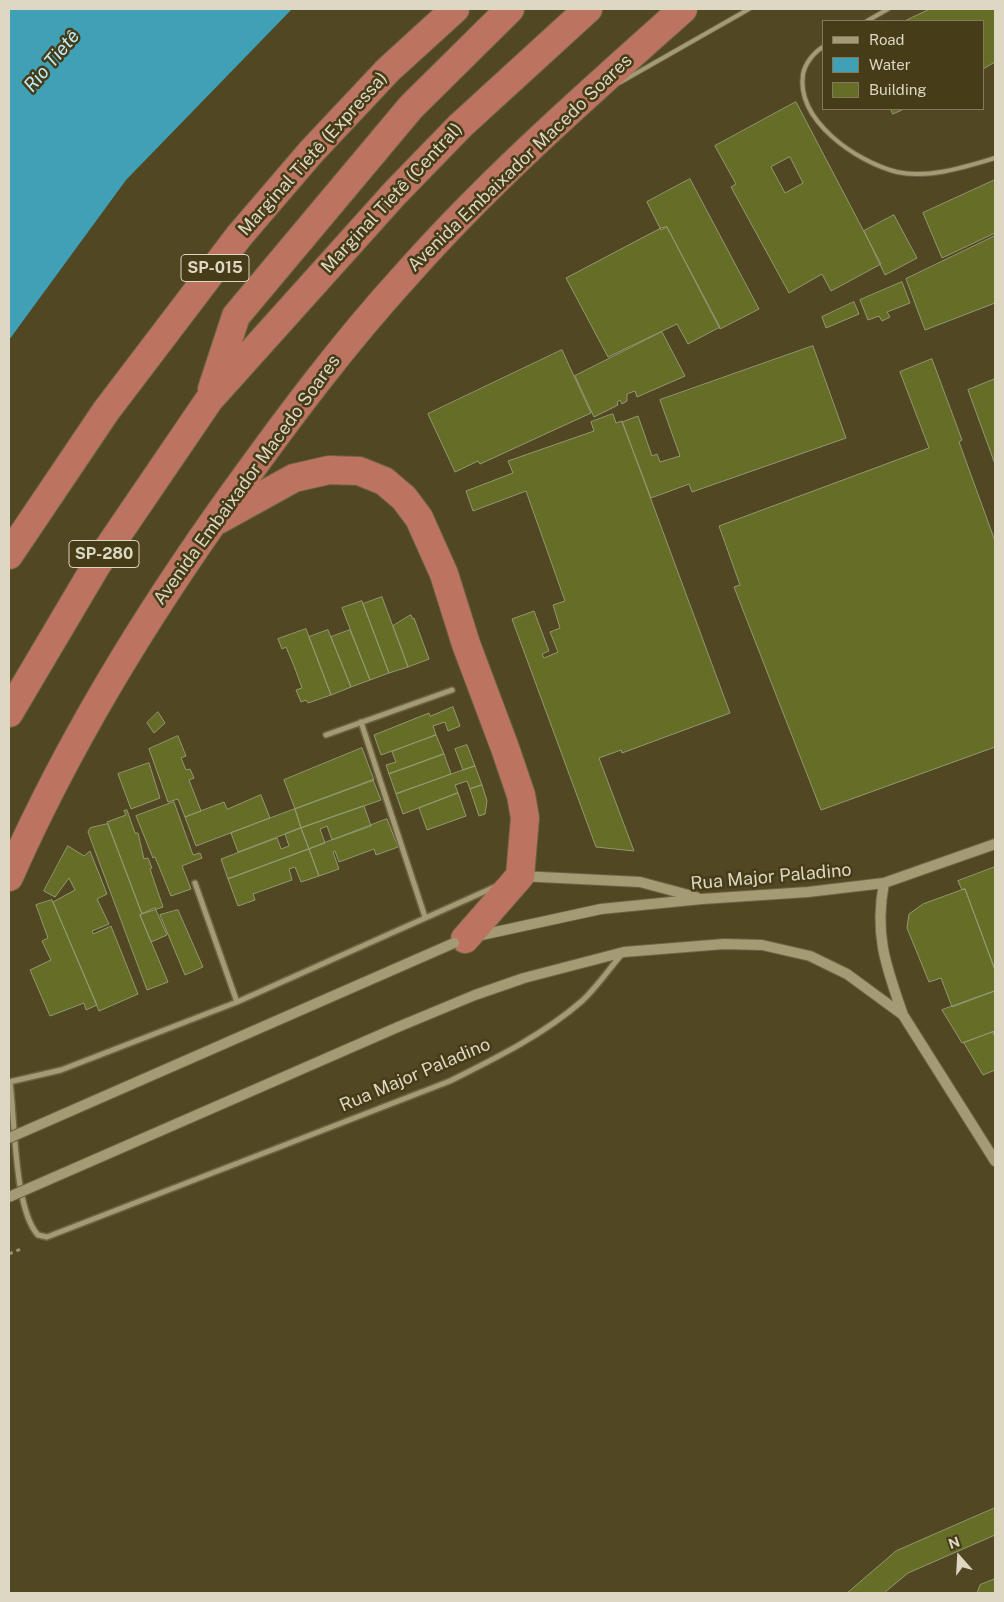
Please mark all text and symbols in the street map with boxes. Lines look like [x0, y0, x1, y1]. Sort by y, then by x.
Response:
legend [822, 20, 984, 110]
water label: Rio Tietê [19, 25, 85, 97]
text: Road [869, 31, 905, 48]
street label: Avenida Embaixador Macedo Soares [403, 50, 637, 276]
text: Water [869, 56, 911, 73]
street label: Marginal Tietê (Expressa) [234, 68, 392, 240]
text: Building [869, 81, 927, 98]
street label: Marginal Tietê (Central) [317, 118, 467, 278]
road number: SP-015 [181, 254, 249, 282]
street label: Avenida Embaixador Macedo Soares [149, 351, 345, 609]
road number: SP-280 [69, 540, 139, 568]
street label: Rua Major Paladino [690, 859, 852, 895]
street label: Rua Major Paladino [336, 1034, 494, 1116]
north arrow [934, 1532, 984, 1582]
text: N [946, 1533, 962, 1552]

